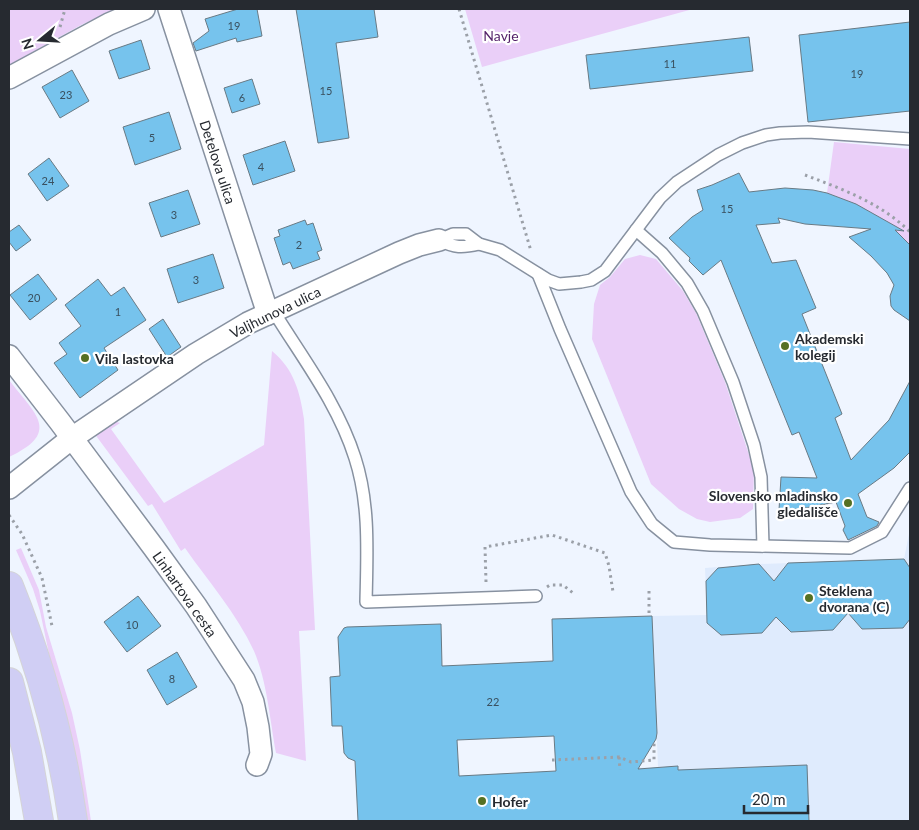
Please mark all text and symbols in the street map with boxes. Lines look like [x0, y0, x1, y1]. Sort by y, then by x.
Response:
north arrow [15, 15, 65, 65]
house number: 19 [228, 19, 240, 32]
park label: Navje [483, 27, 519, 44]
text: N [17, 36, 37, 52]
house number: 11 [664, 57, 676, 70]
house number: 19 [851, 67, 863, 80]
house number: 15 [320, 84, 332, 97]
house number: 23 [60, 88, 72, 101]
house number: 6 [239, 91, 245, 104]
street label: Detelova ulica [196, 118, 240, 206]
house number: 5 [149, 131, 155, 144]
house number: 4 [258, 160, 265, 173]
house number: 24 [42, 174, 55, 187]
house number: 15 [721, 202, 733, 215]
house number: 3 [171, 208, 177, 221]
house number: 2 [296, 238, 302, 251]
house number: 3 [193, 273, 199, 286]
street label: Valjhunova ulica [227, 283, 323, 341]
house number: 20 [28, 291, 41, 304]
house number: 1 [115, 305, 121, 318]
place label: Akademski kolegij [794, 330, 864, 363]
marker: Akademski kolegij [779, 340, 791, 352]
place label: Vila lastovka [94, 350, 174, 367]
marker: Vila lastovka [79, 352, 91, 364]
place label: Slovensko mladinsko gledališče [709, 487, 839, 520]
marker: Slovensko mladinsko gledališče [842, 497, 854, 509]
street label: Linhartova cesta [149, 548, 221, 640]
place label: Steklena dvorana (C) [819, 582, 890, 615]
marker: Steklena dvorana (C) [803, 592, 815, 604]
house number: 10 [126, 618, 139, 631]
house number: 8 [169, 672, 175, 685]
house number: 22 [487, 695, 499, 708]
scale bar [744, 782, 808, 814]
text: 20 m [752, 790, 786, 808]
place label: Hofer [492, 793, 529, 810]
marker: Hofer [476, 795, 488, 807]

